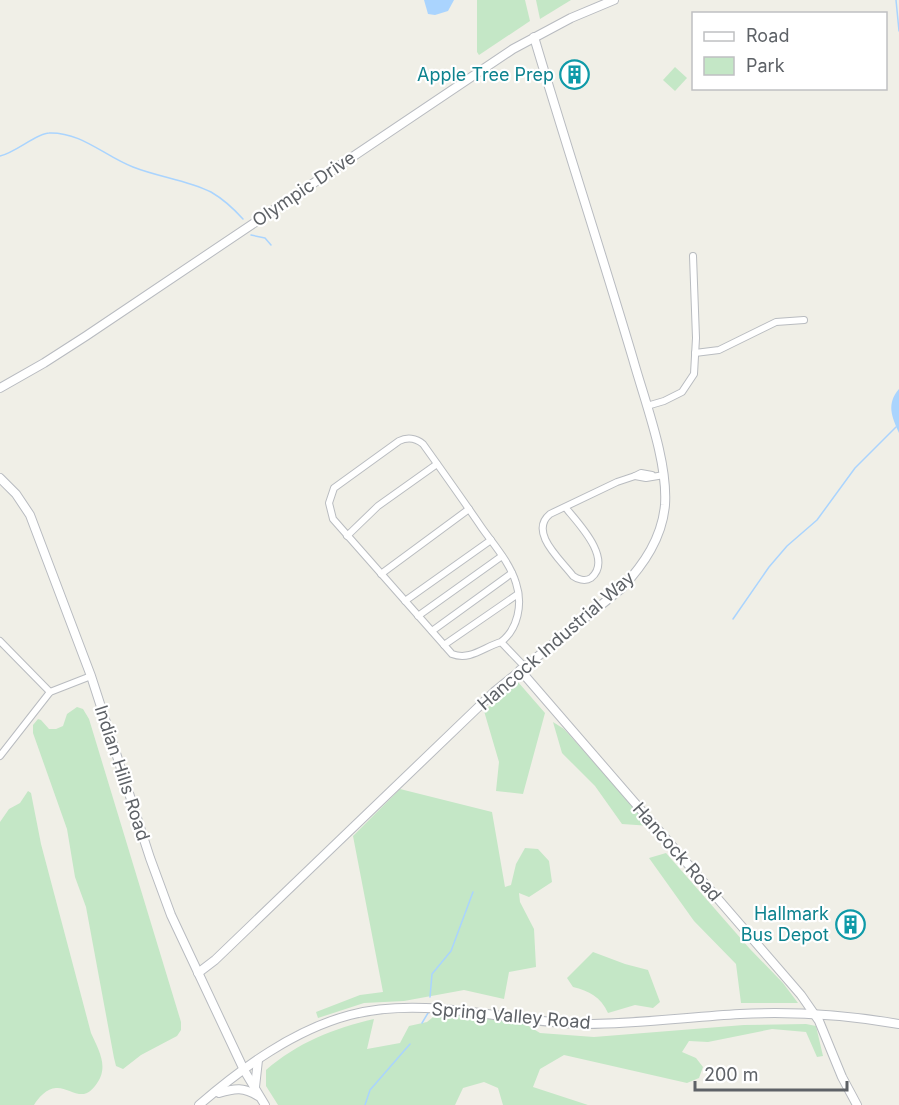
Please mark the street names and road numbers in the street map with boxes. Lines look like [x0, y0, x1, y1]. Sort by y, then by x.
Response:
street label: Olympic Drive [248, 146, 359, 231]
street label: Hancock Industrial Way [473, 567, 638, 714]
street label: Indian Hills Road [91, 703, 154, 843]
street label: Hancock Road [629, 798, 726, 905]
street label: Spring Valley Road [431, 998, 592, 1033]

